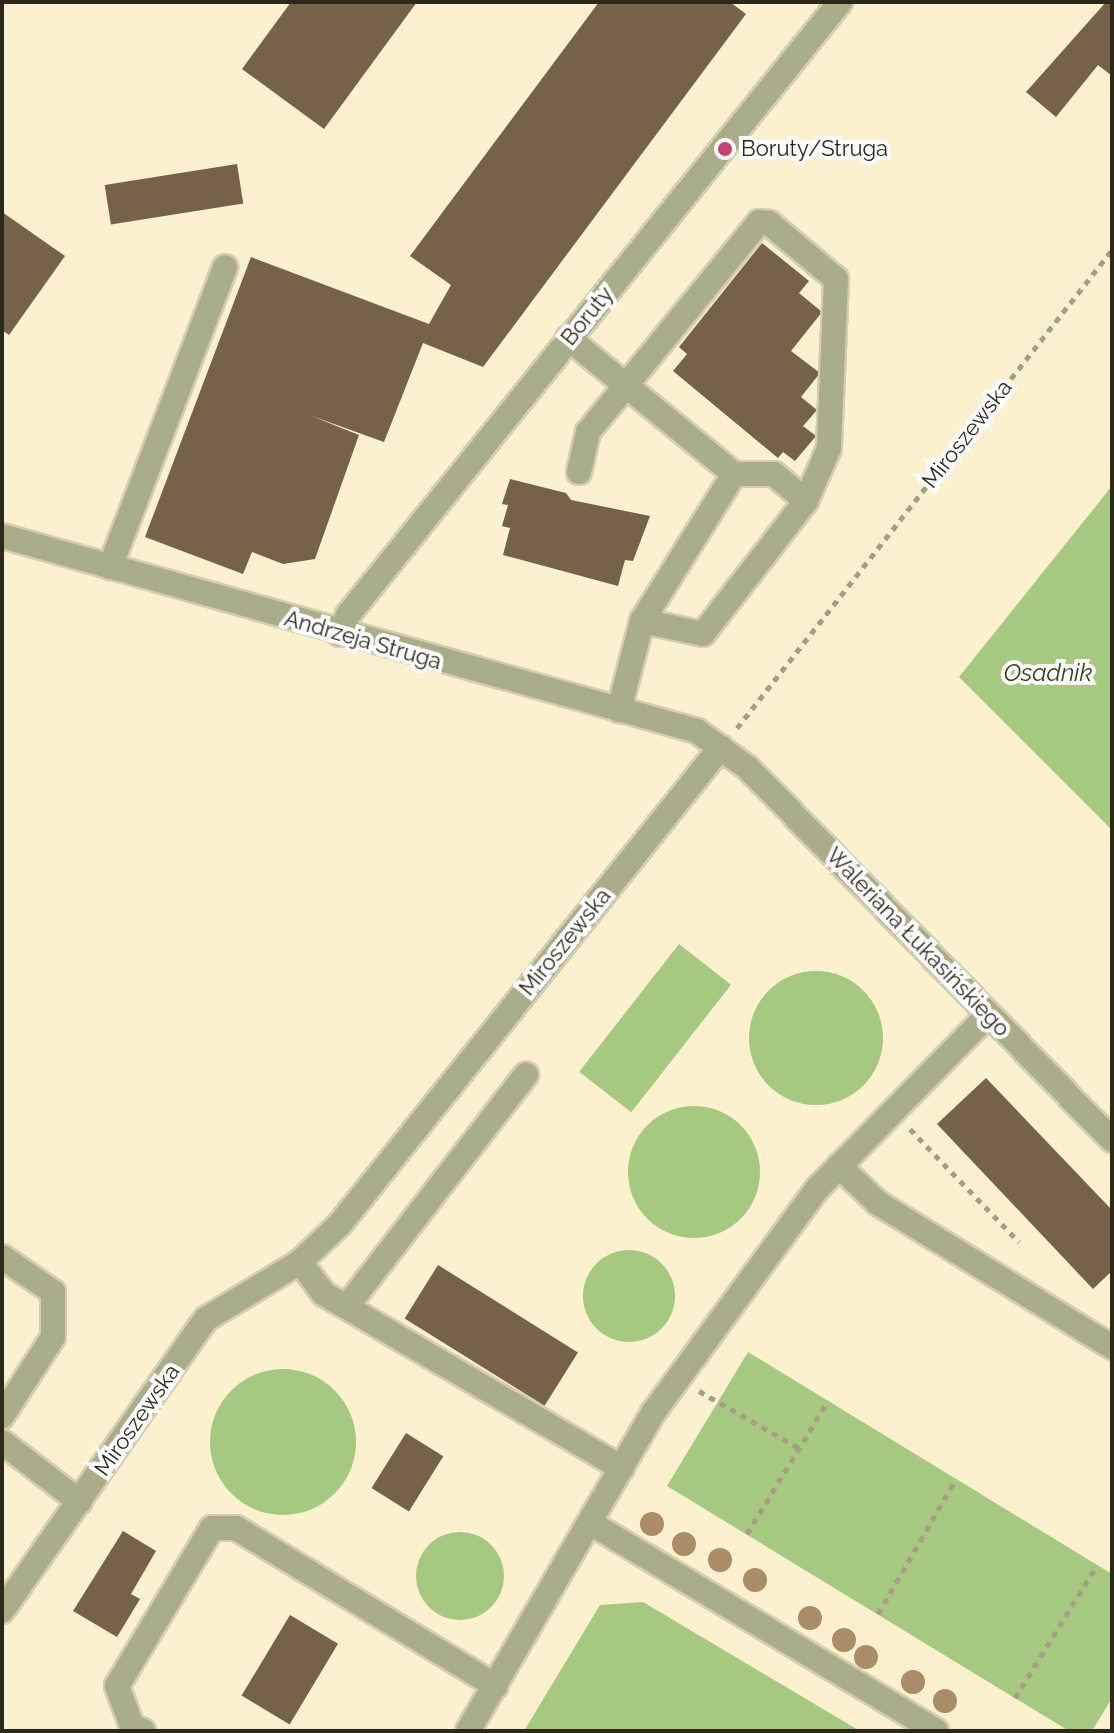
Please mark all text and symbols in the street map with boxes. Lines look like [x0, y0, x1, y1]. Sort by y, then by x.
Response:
place label: Boruty/Struga [741, 136, 888, 162]
marker: Boruty/Struga [716, 140, 734, 158]
street label: Boruty [555, 281, 619, 351]
street label: Miroszewska [917, 375, 1017, 493]
street label: Andrzeja Struga [281, 605, 445, 675]
water label: Osadnik [1004, 659, 1092, 687]
street label: Waleriana Łukasińskiego [821, 842, 1015, 1042]
street label: Miroszewska [514, 883, 616, 1001]
street label: Miroszewska [89, 1359, 185, 1481]

